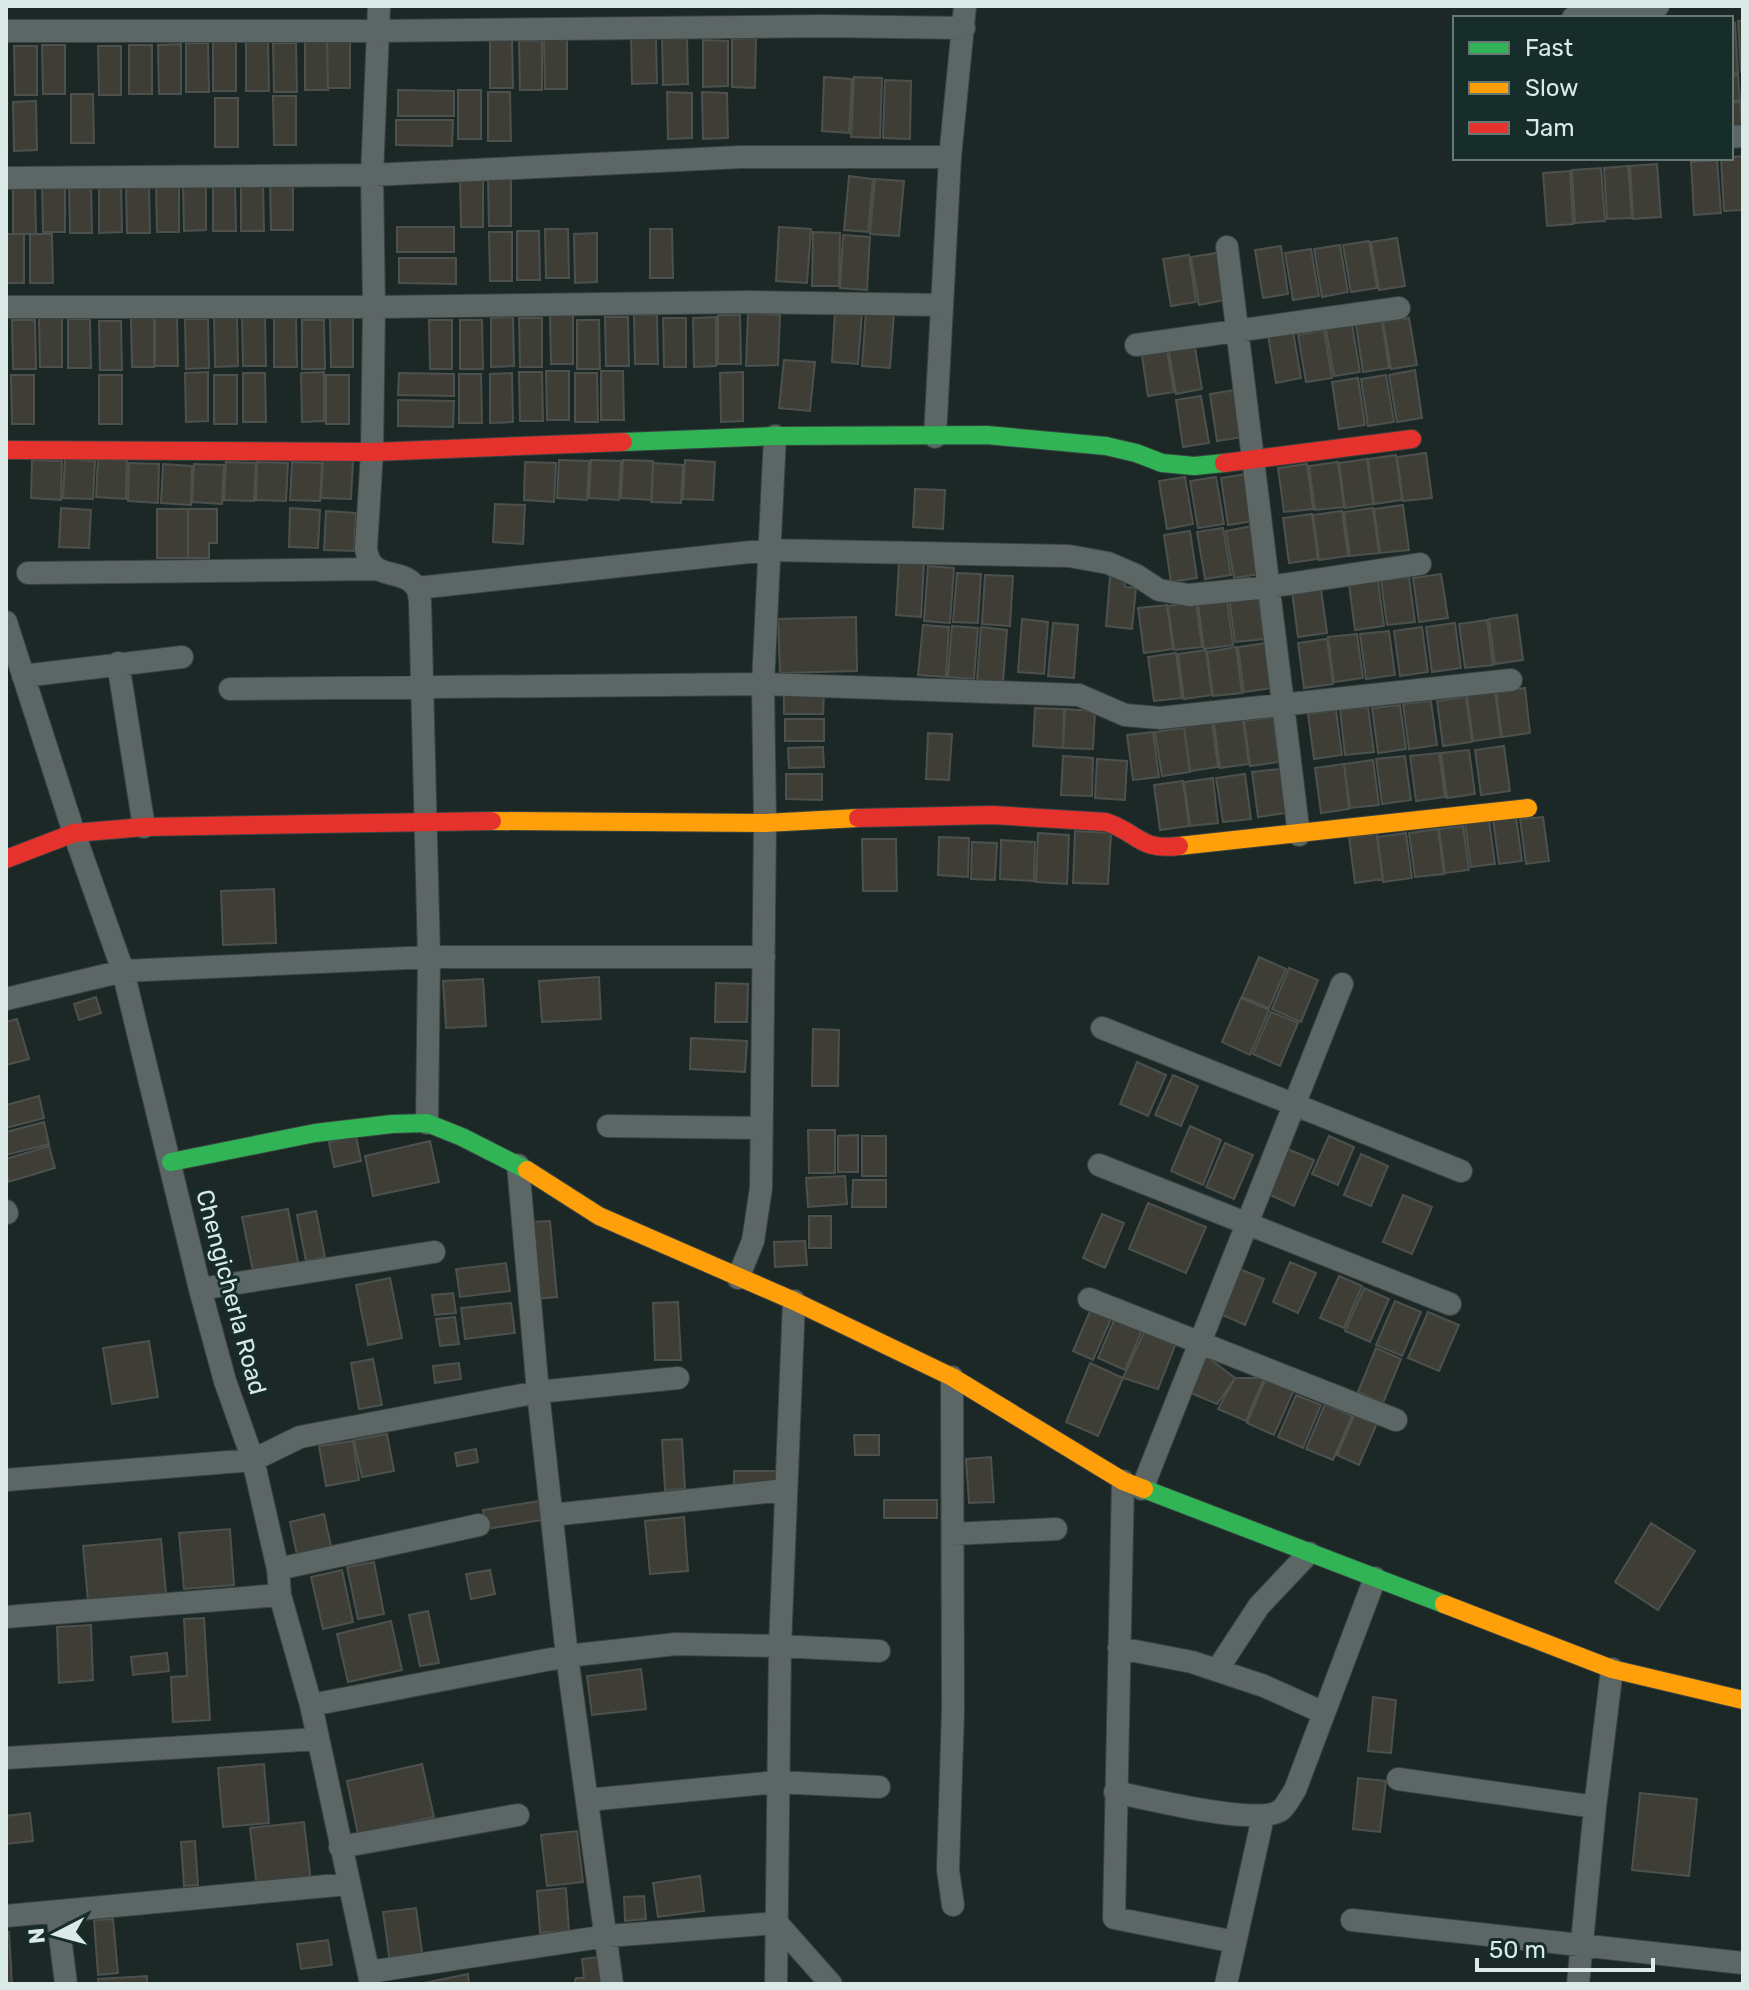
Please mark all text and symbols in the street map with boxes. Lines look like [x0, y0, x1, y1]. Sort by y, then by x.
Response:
legend [1453, 16, 1733, 160]
text: Fast [1525, 34, 1573, 62]
text: Slow [1525, 74, 1578, 102]
text: Jam [1525, 114, 1575, 142]
street label: Chengicherla Road [190, 1186, 272, 1398]
north arrow [16, 1894, 96, 1974]
scale bar [1477, 1922, 1653, 1972]
text: N [22, 1927, 51, 1945]
text: 50 m [1489, 1936, 1546, 1964]

